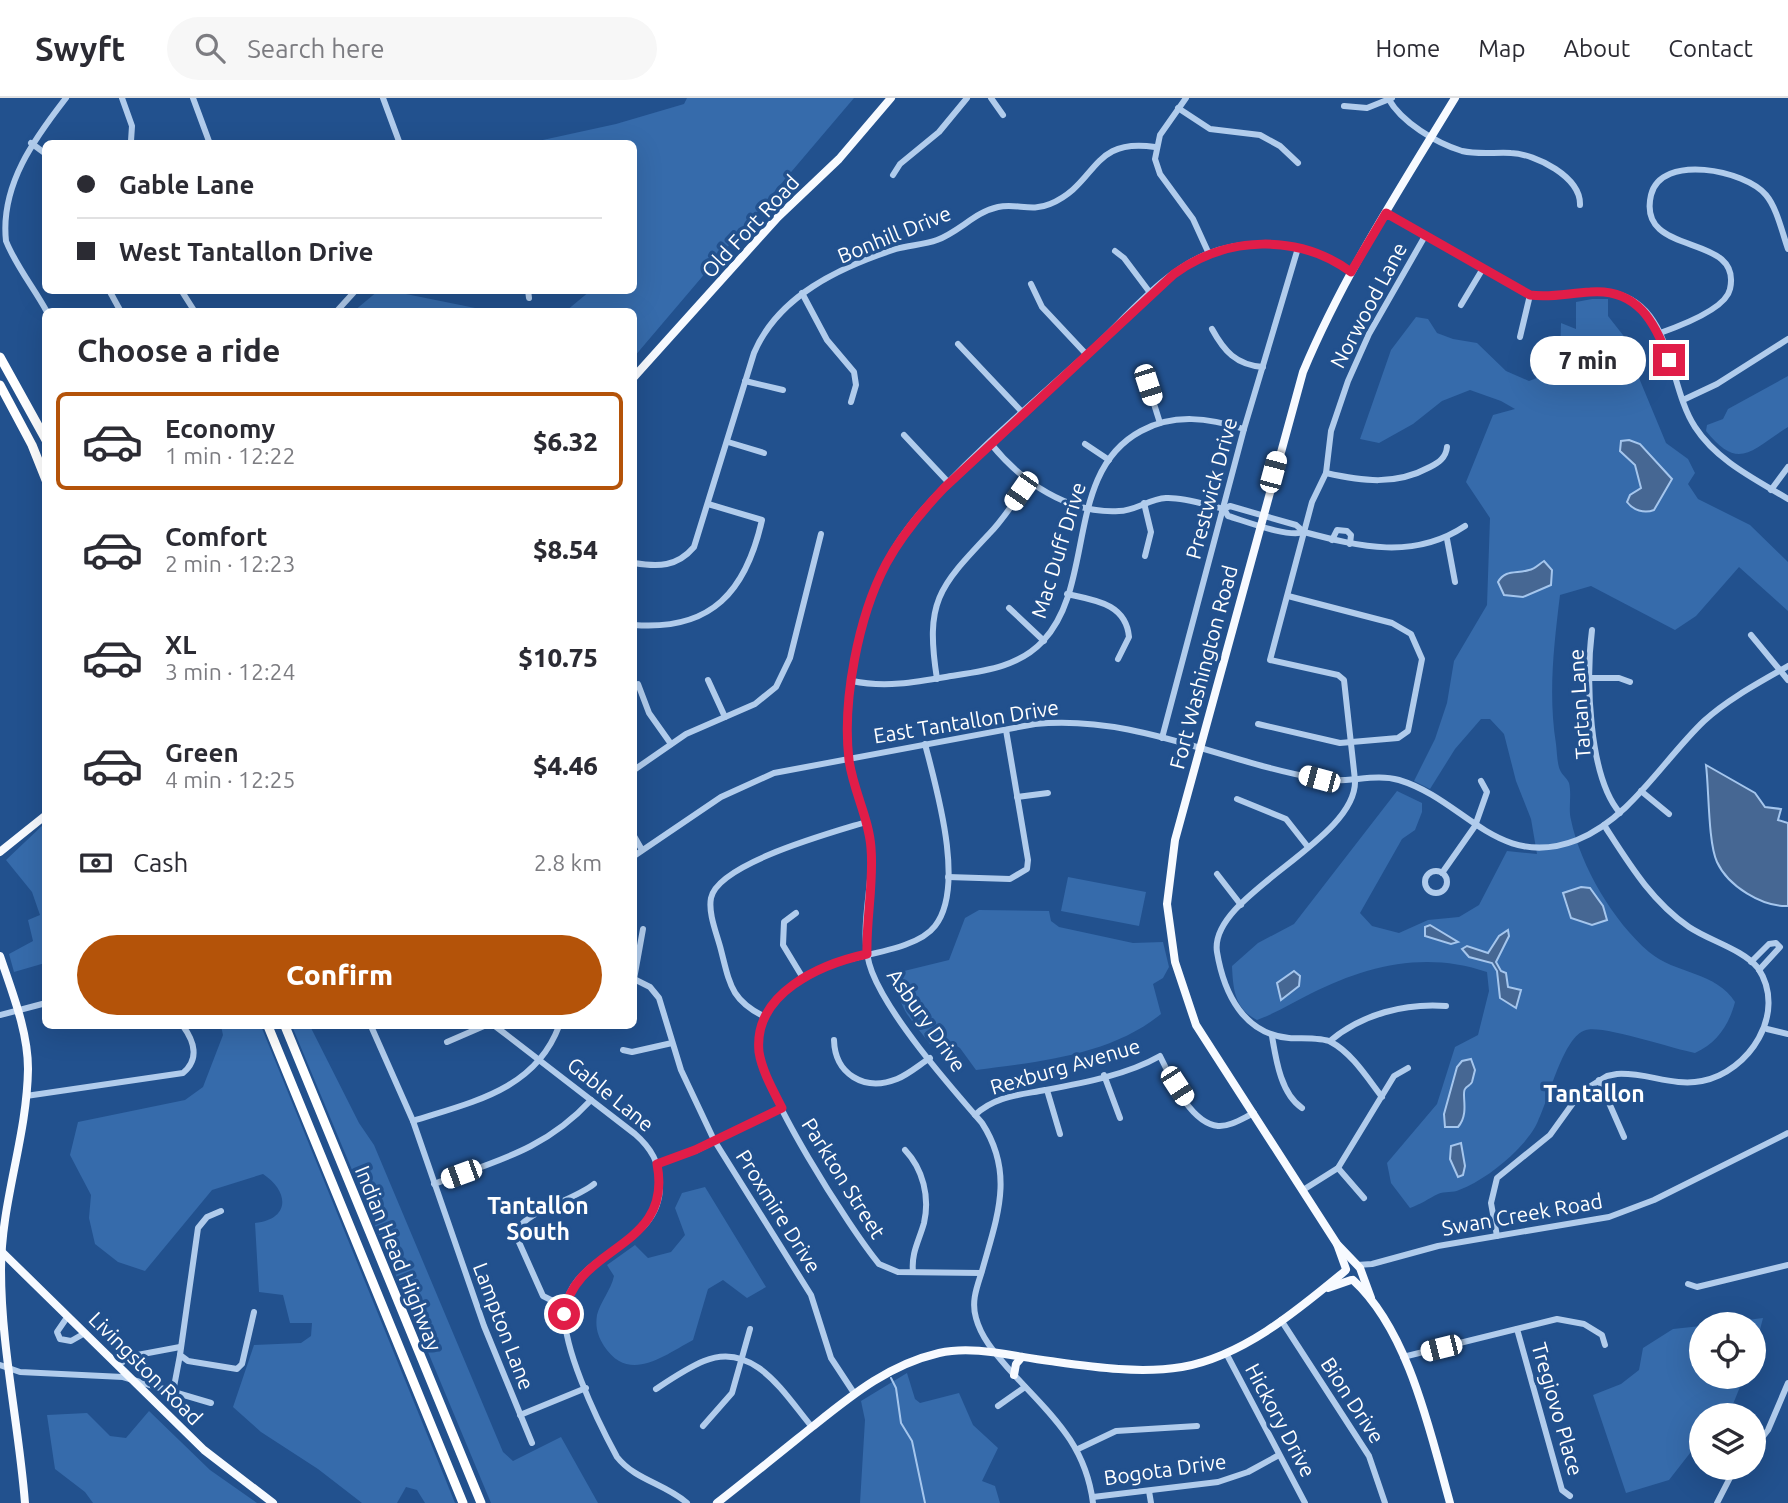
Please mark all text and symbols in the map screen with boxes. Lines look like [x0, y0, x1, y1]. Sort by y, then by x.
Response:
search box [167, 17, 657, 80]
icon: search [191, 29, 229, 67]
text: Swyft [35, 30, 125, 67]
text: Search here [247, 34, 385, 63]
text: Home [1375, 35, 1440, 62]
text: Map [1478, 35, 1525, 62]
text: About [1563, 35, 1630, 62]
text: Contact [1668, 35, 1753, 62]
text: Gable Lane [119, 170, 255, 199]
street label: Old Fort Road [696, 170, 804, 282]
street label: Bonhill Drive [834, 200, 954, 268]
text: West Tantallon Drive [119, 237, 373, 266]
street label: Norwood Lane [1325, 238, 1411, 372]
text: Choose a ride [77, 332, 280, 368]
callout: 7 min [1529, 336, 1644, 384]
route end [1653, 344, 1685, 376]
text: 7 min [1559, 348, 1617, 373]
car [1132, 362, 1165, 408]
icon: car [81, 410, 144, 473]
text: Economy [165, 414, 275, 443]
street label: Prestwick Drive [1181, 415, 1241, 561]
text: $6.32 [533, 427, 598, 456]
text: 1 min · 12:22 [165, 443, 296, 468]
car [1258, 449, 1289, 495]
car [1001, 468, 1042, 514]
street label: Mac Duff Drive [1026, 479, 1090, 621]
icon: car [81, 518, 144, 581]
text: Comfort [165, 522, 268, 551]
text: $8.54 [533, 535, 598, 564]
text: 2 min · 12:23 [165, 551, 296, 576]
street label: Fort Washington Road [1164, 562, 1242, 772]
icon: car [81, 626, 144, 689]
text: XL [165, 630, 196, 659]
text: $10.75 [518, 643, 598, 672]
street label: Tartan Lane [1563, 648, 1595, 760]
text: 3 min · 12:24 [165, 659, 296, 684]
street label: East Tantallon Drive [872, 695, 1060, 747]
icon: car [81, 734, 144, 797]
text: Green [165, 738, 239, 767]
text: $4.46 [533, 751, 598, 780]
car [1296, 763, 1343, 795]
text: 4 min · 12:25 [165, 767, 296, 792]
icon: cash [77, 844, 115, 882]
text: Cash [133, 848, 188, 877]
text: 2.8 km [534, 850, 602, 875]
button: Confirm [77, 935, 602, 1015]
street label: Asbury Drive [883, 964, 971, 1076]
street label: Rexburg Avenue [987, 1033, 1143, 1099]
street label: Gable Lane [563, 1052, 659, 1136]
car [1157, 1063, 1198, 1109]
district label: Tantallon [1543, 1081, 1645, 1106]
street label: Parkton Street [797, 1113, 891, 1243]
street label: Proxmire Drive [732, 1145, 826, 1277]
car [438, 1157, 485, 1191]
street label: Indian Head Highway [351, 1162, 447, 1354]
street label: Swan Creek Road [1440, 1188, 1604, 1240]
district label: Tantallon South [487, 1193, 589, 1244]
street label: Lampton Lane [469, 1259, 539, 1393]
route start [548, 1298, 580, 1330]
street label: Livingston Road [84, 1306, 208, 1430]
map controls [1689, 1312, 1766, 1480]
button: locate [1689, 1312, 1766, 1389]
car [1419, 1333, 1464, 1363]
street label: Tregiovo Place [1528, 1340, 1588, 1478]
street label: Bion Drive [1316, 1353, 1390, 1447]
street label: Hickory Drive [1241, 1359, 1321, 1481]
button: layers [1689, 1403, 1766, 1480]
street label: Bogota Drive [1102, 1449, 1228, 1489]

